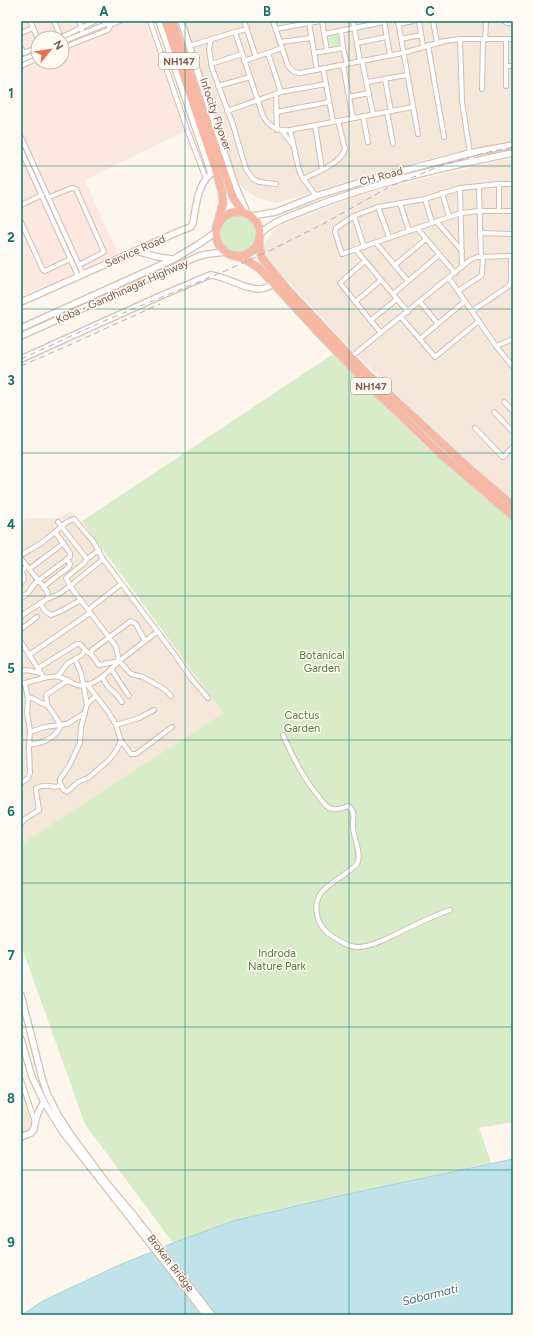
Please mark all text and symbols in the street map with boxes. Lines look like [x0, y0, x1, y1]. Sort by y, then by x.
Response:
text: A [99, 4, 109, 19]
text: B [263, 4, 271, 19]
text: C [425, 4, 435, 19]
north arrow [30, 30, 70, 70]
text: N [50, 38, 66, 52]
road number: NH147 [159, 53, 199, 69]
street label: Infocity Flyover [197, 76, 234, 153]
text: 1 [8, 86, 14, 101]
street label: CH Road [358, 164, 404, 188]
text: 2 [7, 230, 15, 245]
street label: Service Road [103, 232, 167, 271]
street label: Koba - Gandhinagar Highway [54, 256, 191, 327]
text: 3 [7, 373, 15, 388]
road number: NH147 [351, 378, 391, 394]
text: 4 [7, 517, 15, 532]
park label: Botanical Garden [299, 649, 345, 675]
text: 5 [7, 661, 15, 676]
park label: Cactus Garden [284, 709, 320, 735]
text: 6 [7, 804, 15, 819]
park label: Indroda Nature Park [248, 947, 307, 973]
text: 7 [7, 948, 15, 963]
text: 8 [7, 1091, 15, 1106]
street label: Broken Bridge [144, 1232, 197, 1294]
text: 9 [7, 1235, 15, 1250]
water label: Sabarmati [401, 1281, 460, 1309]

